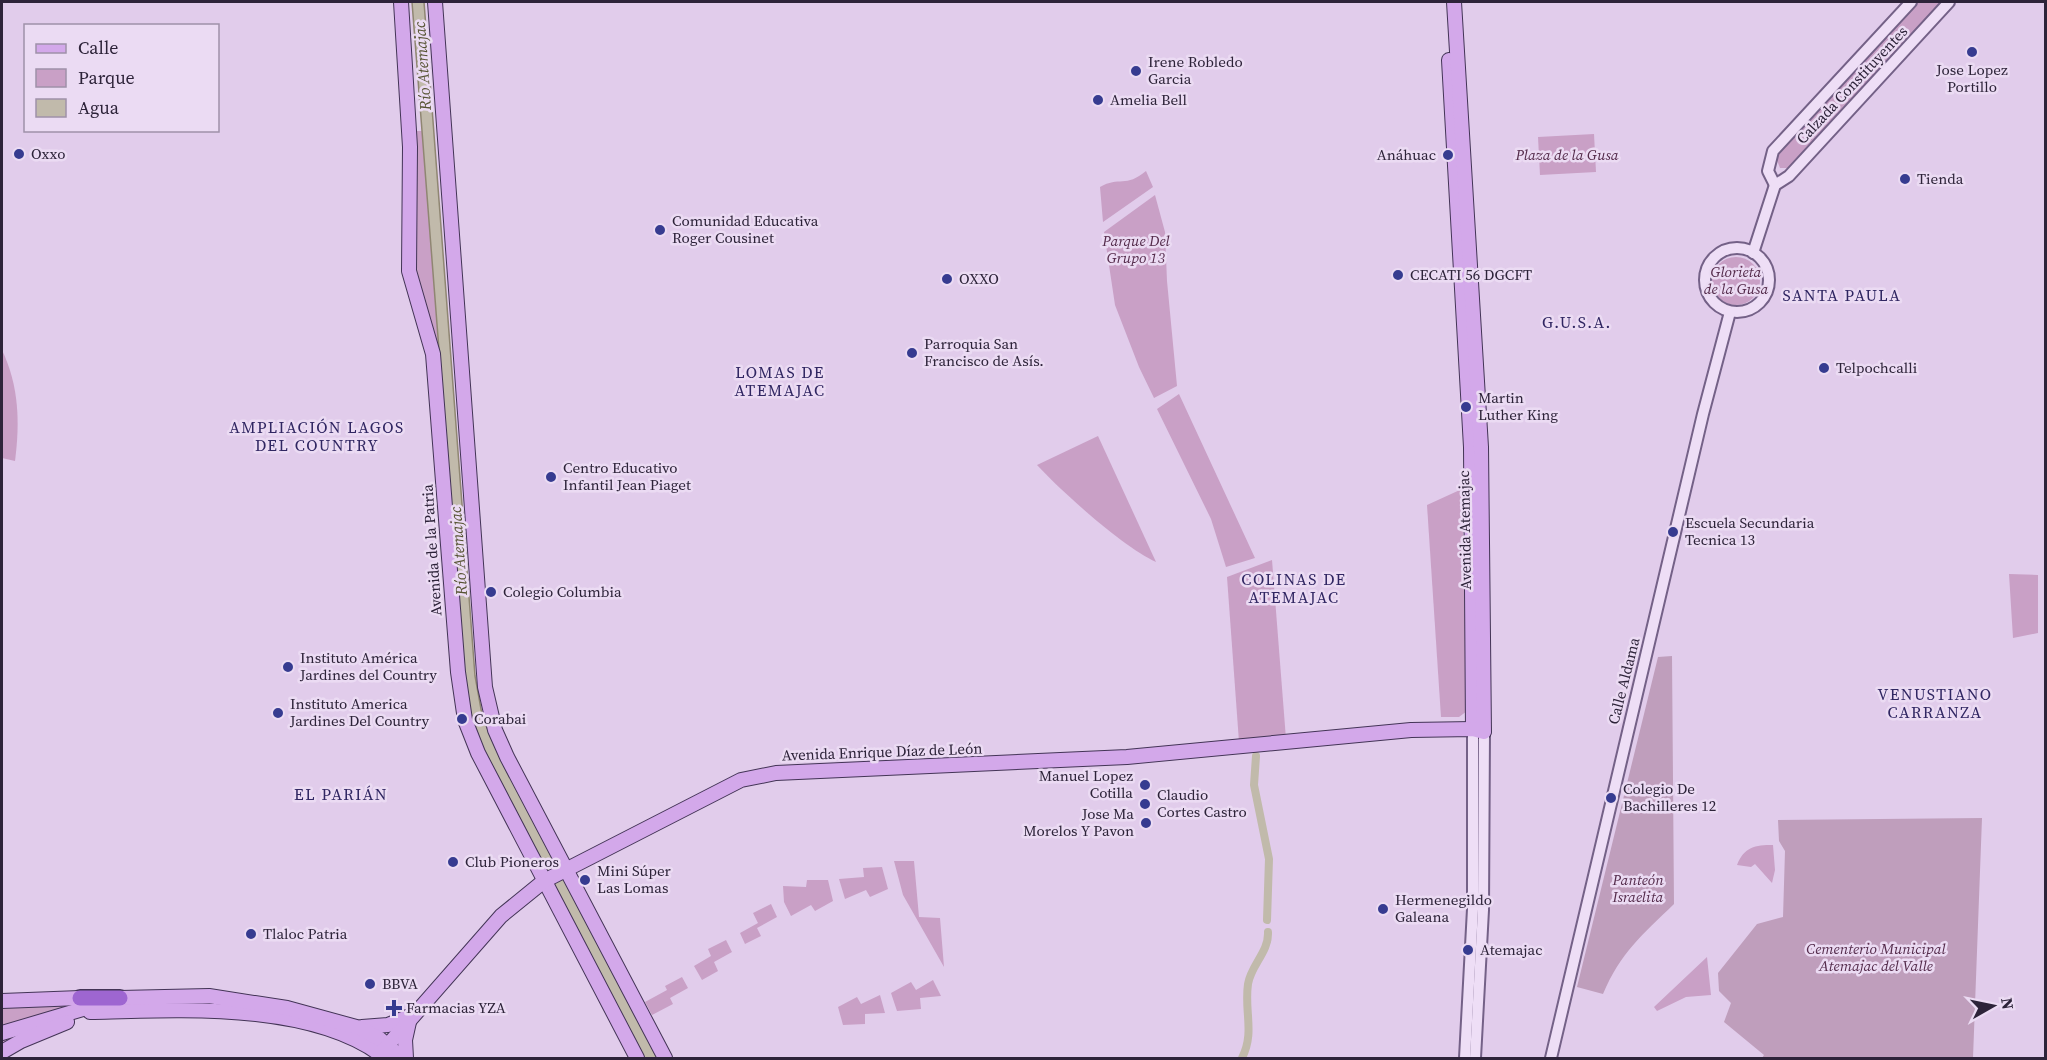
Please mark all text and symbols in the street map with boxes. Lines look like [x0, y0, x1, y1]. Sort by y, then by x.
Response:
water label: Río Atemajac [408, 20, 436, 112]
street label: Calzada Constituyentes [1791, 21, 1912, 148]
legend [24, 24, 219, 132]
text: Calle [78, 35, 118, 60]
marker: Jose Lopez Portillo [1965, 45, 1979, 59]
place label: Irene Robledo Garcia [1148, 51, 1243, 89]
place label: Jose Lopez Portillo [1935, 59, 2008, 97]
marker: Irene Robledo Garcia [1129, 64, 1143, 78]
text: Parque [78, 65, 135, 90]
place label: Amelia Bell [1110, 89, 1187, 110]
marker: Amelia Bell [1091, 93, 1105, 107]
text: Agua [78, 95, 120, 120]
place label: Oxxo [31, 143, 65, 164]
place label: Anáhuac [1377, 144, 1436, 165]
park label: Plaza de la Gusa [1514, 144, 1619, 165]
marker: Oxxo [12, 147, 26, 161]
marker: Anáhuac [1441, 148, 1455, 162]
place label: Tienda [1917, 168, 1964, 189]
marker: Tienda [1898, 172, 1912, 186]
place label: Comunidad Educativa Roger Cousinet [672, 210, 819, 248]
marker: Comunidad Educativa Roger Cousinet [653, 223, 667, 237]
park label: Parque Del Grupo 13 [1101, 230, 1171, 268]
park label: Glorieta de la Gusa [1704, 261, 1768, 299]
place label: CECATI 56 DGCFT [1410, 264, 1532, 285]
place label: OXXO [959, 268, 999, 289]
marker: CECATI 56 DGCFT [1391, 268, 1405, 282]
marker: OXXO [940, 272, 954, 286]
district label: SANTA PAULA [1783, 284, 1901, 306]
district label: G.U.S.A. [1542, 311, 1612, 333]
place label: Parroquia San Francisco de Asís. [924, 333, 1044, 371]
marker: Parroquia San Francisco de Asís. [905, 346, 919, 360]
place label: Telpochcalli [1836, 357, 1917, 378]
district label: LOMAS DE ATEMAJAC [734, 361, 826, 401]
marker: Telpochcalli [1817, 361, 1831, 375]
place label: Martin Luther King [1478, 387, 1558, 425]
marker: Martin Luther King [1459, 400, 1473, 414]
district label: AMPLIACIÓN LAGOS DEL COUNTRY [229, 416, 405, 456]
place label: Centro Educativo Infantil Jean Piaget [563, 457, 691, 495]
marker: Centro Educativo Infantil Jean Piaget [544, 470, 558, 484]
street label: Avenida Atemajac [1453, 470, 1476, 590]
street label: Avenida de la Patria [416, 483, 447, 617]
water label: Río Atemajac [444, 505, 472, 597]
place label: Escuela Secundaria Tecnica 13 [1685, 512, 1815, 550]
marker: Escuela Secundaria Tecnica 13 [1666, 525, 1680, 539]
district label: COLINAS DE ATEMAJAC [1241, 568, 1347, 608]
place label: Colegio Columbia [503, 581, 622, 602]
marker: Colegio Columbia [484, 585, 498, 599]
street label: Calle Aldama [1603, 635, 1645, 726]
place label: Instituto América Jardines del Country [299, 647, 437, 685]
marker: Instituto América Jardines del Country [281, 660, 295, 674]
district label: VENUSTIANO CARRANZA [1877, 683, 1993, 723]
place label: Instituto America Jardines Del Country [289, 693, 429, 731]
marker: Instituto America Jardines Del Country [271, 706, 285, 720]
place label: Corabai [474, 708, 526, 729]
marker: Corabai [455, 712, 469, 726]
street label: Avenida Enrique Díaz de León [781, 738, 983, 765]
place label: Manuel Lopez Cotilla [1039, 765, 1133, 803]
marker: Manuel Lopez Cotilla [1138, 778, 1152, 792]
place label: Colegio De Bachilleres 12 [1623, 778, 1716, 816]
district label: EL PARIÁN [294, 783, 388, 805]
place label: Claudio Cortes Castro [1157, 784, 1247, 822]
marker: Colegio De Bachilleres 12 [1604, 791, 1618, 805]
marker: Claudio Cortes Castro [1138, 797, 1152, 811]
place label: Jose Ma Morelos Y Pavon [1023, 803, 1134, 841]
marker: Jose Ma Morelos Y Pavon [1139, 816, 1153, 830]
place label: Club Pioneros [465, 851, 559, 872]
marker: Club Pioneros [446, 855, 460, 869]
place label: Mini Súper Las Lomas [597, 860, 672, 898]
park label: Panteón Israelita [1611, 869, 1664, 907]
marker: Mini Súper Las Lomas [578, 873, 592, 887]
place label: Hermenegildo Galeana [1395, 889, 1492, 927]
marker: Hermenegildo Galeana [1376, 902, 1390, 916]
place label: Tlaloc Patria [263, 923, 348, 944]
marker: Tlaloc Patria [244, 927, 258, 941]
park label: Cementerio Municipal Atemajac del Valle [1806, 938, 1947, 976]
place label: Atemajac [1480, 939, 1542, 960]
marker: Atemajac [1461, 943, 1475, 957]
place label: BBVA [382, 973, 418, 994]
north arrow [1963, 976, 2023, 1036]
marker: BBVA [363, 977, 377, 991]
text: N [1996, 996, 2020, 1011]
place label: Farmacias YZA [406, 997, 506, 1018]
marker: Farmacias YZA [387, 1001, 401, 1015]

